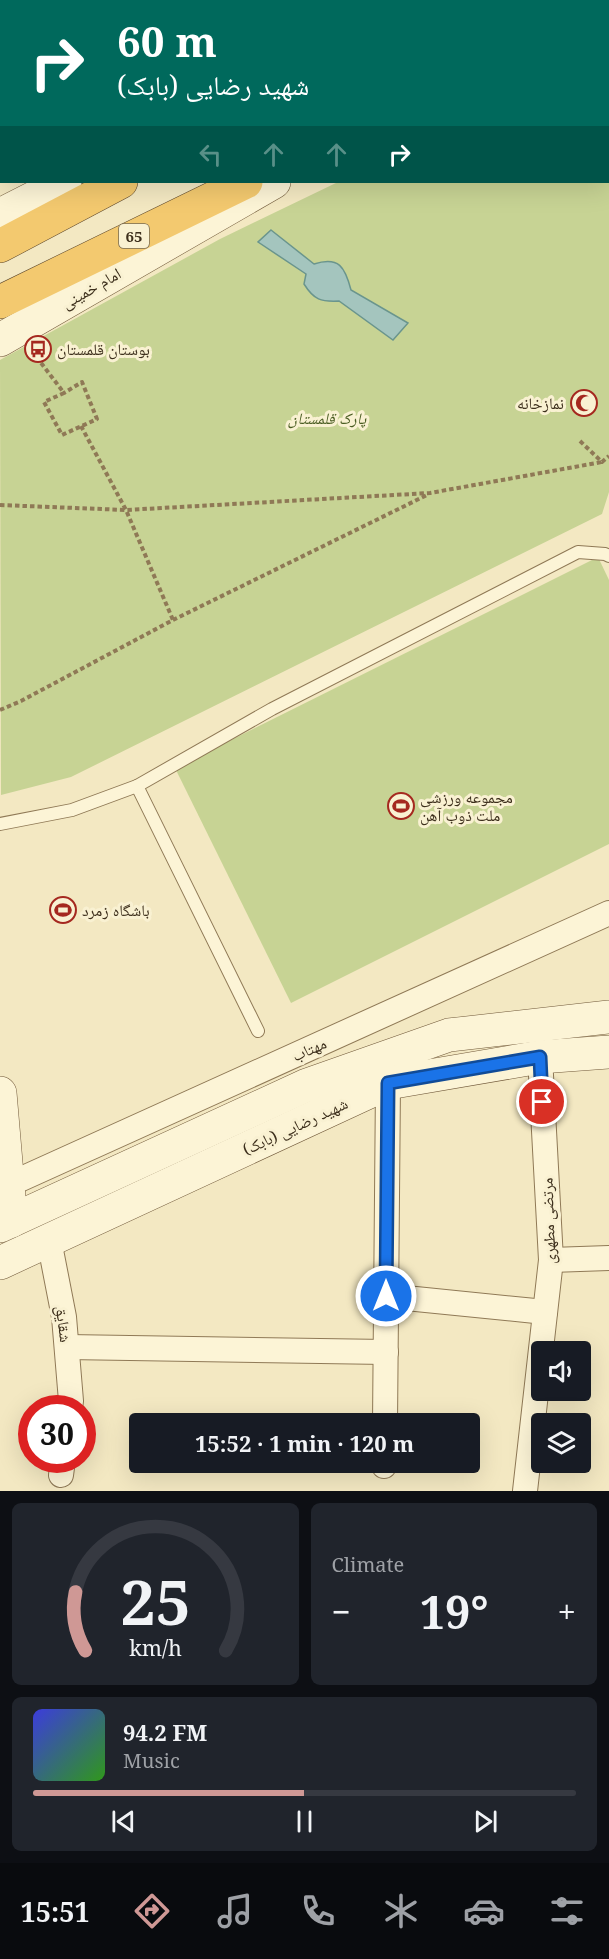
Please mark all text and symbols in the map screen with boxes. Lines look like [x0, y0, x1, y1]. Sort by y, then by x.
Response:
text: 60 m [117, 12, 217, 69]
icon: right [18, 24, 96, 102]
text: شهید رضایی (بابک) [117, 66, 309, 103]
icon: left [194, 138, 227, 171]
icon: ahead [257, 138, 290, 171]
icon: ahead [320, 138, 353, 171]
icon: right [383, 138, 416, 171]
road number: 65 [119, 224, 149, 248]
street label: امام خمینی [57, 262, 125, 314]
bus stop icon: بوستان قلمستان [23, 334, 53, 364]
place label: بوستان قلمستان [57, 338, 150, 360]
mosque icon: نمازخانه [569, 388, 599, 418]
place label: نمازخانه [517, 392, 564, 414]
park label: پارک قلمستان [288, 407, 367, 429]
place label: مجموعه ورزشی ملت ذوب آهن [420, 786, 513, 826]
sports icon: مجموعه ورزشی ملت ذوب آهن [386, 791, 416, 821]
sports icon: باشگاه زمرد [48, 895, 78, 925]
place label: باشگاه زمرد [82, 899, 150, 921]
street label: مهتاب [288, 1032, 330, 1066]
pin [516, 1076, 567, 1127]
icon: arrive [525, 1085, 558, 1118]
street label: شهید رضایی (بابک) [239, 1092, 351, 1160]
street label: مرتضی مطهری [535, 1177, 561, 1265]
position arrow [354, 1264, 418, 1328]
street label: شقایق [51, 1305, 77, 1343]
map controls [531, 1341, 591, 1473]
button: sound [531, 1341, 591, 1401]
speed limit sign: 30 [18, 1395, 96, 1473]
button: layers [531, 1413, 591, 1473]
text: 15:52 · 1 min · 120 m [195, 1428, 414, 1458]
text: Climate [332, 1551, 404, 1578]
text: 25 [120, 1558, 191, 1643]
text: 19° [420, 1581, 489, 1642]
text: − [332, 1589, 351, 1634]
text: + [558, 1589, 576, 1634]
text: km/h [129, 1633, 182, 1662]
text: 94.2 FM [123, 1717, 207, 1747]
text: Music [123, 1747, 180, 1774]
icon: previous [107, 1805, 140, 1838]
icon: pause [288, 1805, 321, 1838]
icon: next [469, 1805, 502, 1838]
icon: directions [131, 1890, 173, 1932]
icon: music [214, 1890, 256, 1932]
icon: phone [297, 1890, 339, 1932]
icon: climate [380, 1890, 422, 1932]
icon: car [463, 1890, 505, 1932]
icon: filters [546, 1890, 588, 1932]
text: 15:51 [21, 1893, 90, 1930]

